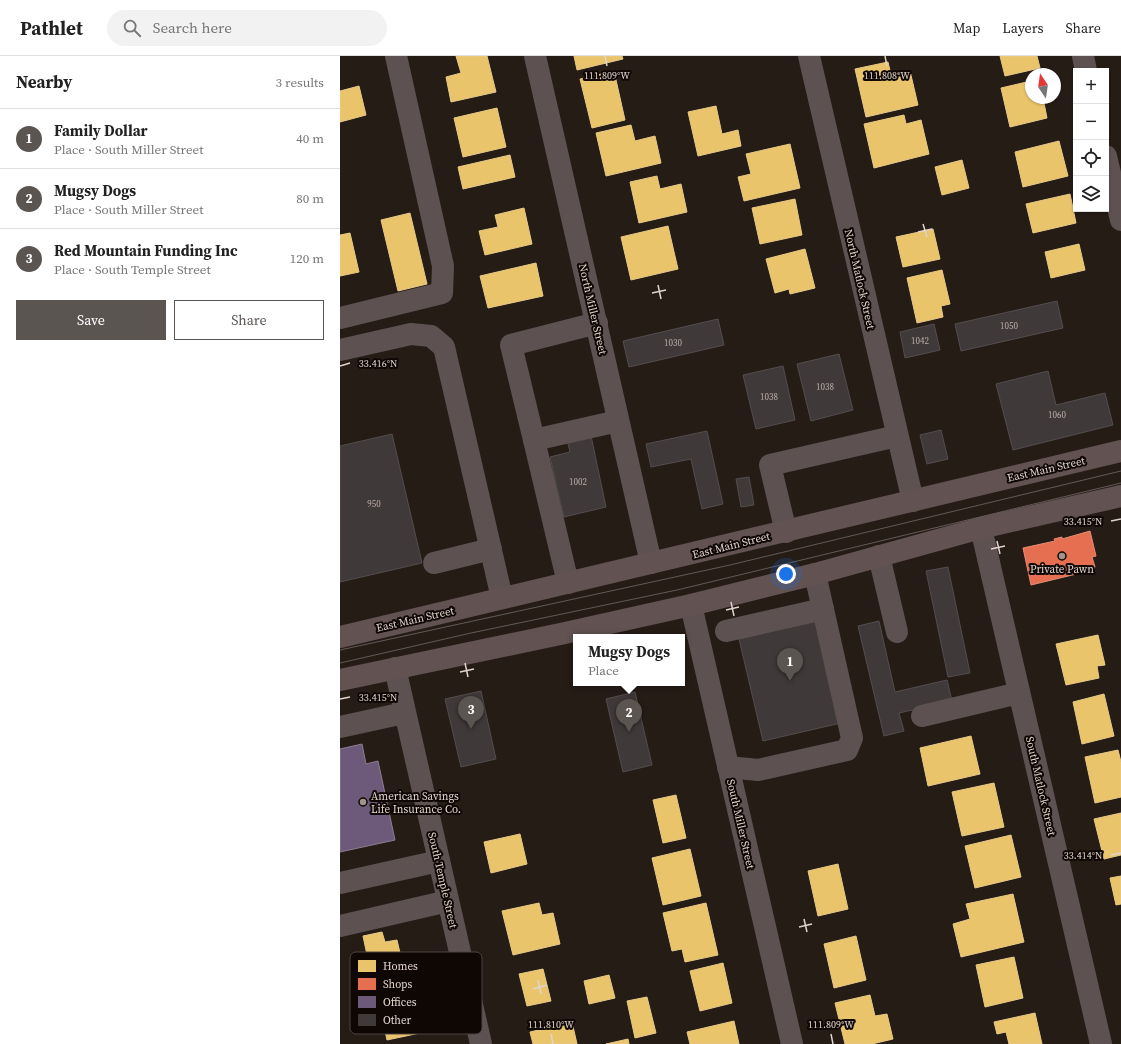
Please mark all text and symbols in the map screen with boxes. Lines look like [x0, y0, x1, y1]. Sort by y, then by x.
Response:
search box [107, 10, 387, 46]
text: Pathlet [20, 15, 83, 41]
icon: search [121, 17, 143, 39]
text: Search here [153, 17, 232, 38]
text: Map [953, 18, 980, 38]
text: Layers [1002, 18, 1044, 38]
text: Share [1066, 18, 1101, 38]
north arrow [1025, 68, 1061, 104]
map controls [1073, 68, 1109, 212]
button: + [1073, 68, 1109, 104]
text: 111.809°W [584, 69, 630, 82]
text: 111.808°W [864, 69, 910, 82]
text: Nearby [16, 70, 72, 94]
text: 3 results [276, 74, 324, 91]
button: − [1073, 104, 1109, 140]
text: Family Dollar [54, 120, 148, 141]
text: 1 [25, 130, 33, 147]
text: 40 m [296, 130, 324, 147]
button: locate [1073, 140, 1109, 176]
text: Place · South Miller Street [54, 141, 203, 158]
button: layers [1073, 176, 1109, 212]
text: Mugsy Dogs [54, 180, 136, 201]
text: 2 [25, 190, 33, 207]
text: 80 m [296, 190, 324, 207]
text: Place · South Miller Street [54, 201, 203, 218]
street label: North Matlock Street [841, 228, 878, 331]
text: Red Mountain Funding Inc [54, 240, 238, 261]
text: 3 [25, 250, 33, 267]
text: 120 m [290, 250, 324, 267]
text: Place · South Temple Street [54, 261, 211, 278]
street label: North Miller Street [575, 262, 610, 356]
button: Save [16, 300, 166, 340]
button: Share [174, 300, 324, 340]
house number: 1050 [1000, 320, 1018, 332]
house number: 1042 [911, 335, 929, 347]
house number: 1030 [664, 337, 682, 349]
text: 33.416°N [359, 357, 397, 370]
house number: 1038 [816, 381, 834, 393]
house number: 1038 [760, 391, 778, 403]
house number: 1060 [1048, 409, 1066, 421]
street label: East Main Street [1006, 453, 1087, 486]
house number: 1002 [569, 476, 587, 488]
house number: 950 [367, 498, 381, 510]
text: 33.415°N [1064, 515, 1102, 528]
street label: East Main Street [691, 529, 772, 562]
marker: Private Pawn [1057, 551, 1067, 561]
place label: Private Pawn [1030, 562, 1094, 577]
your location [776, 564, 796, 584]
street label: East Main Street [375, 603, 456, 636]
popup [573, 634, 685, 686]
text: Mugsy Dogs [588, 641, 670, 662]
pin: 1 [777, 648, 803, 681]
text: Place [588, 662, 619, 679]
text: 33.415°N [359, 691, 397, 704]
pin: 3 [458, 696, 484, 729]
pin: 2 [616, 699, 642, 732]
street label: South Matlock Street [1022, 735, 1059, 838]
street label: South Miller Street [723, 778, 758, 871]
place label: American Savings Life Insurance Co. [371, 789, 461, 817]
marker: American Savings Life Insurance Co. [358, 797, 368, 807]
street label: South Temple Street [424, 831, 461, 930]
text: 33.414°N [1064, 849, 1102, 862]
legend [350, 952, 482, 1034]
text: Homes [383, 959, 418, 974]
text: Shops [383, 977, 412, 992]
text: Offices [383, 995, 417, 1010]
text: Other [383, 1013, 412, 1028]
text: 111.810°W [528, 1018, 574, 1031]
text: 111.809°W [808, 1018, 854, 1031]

